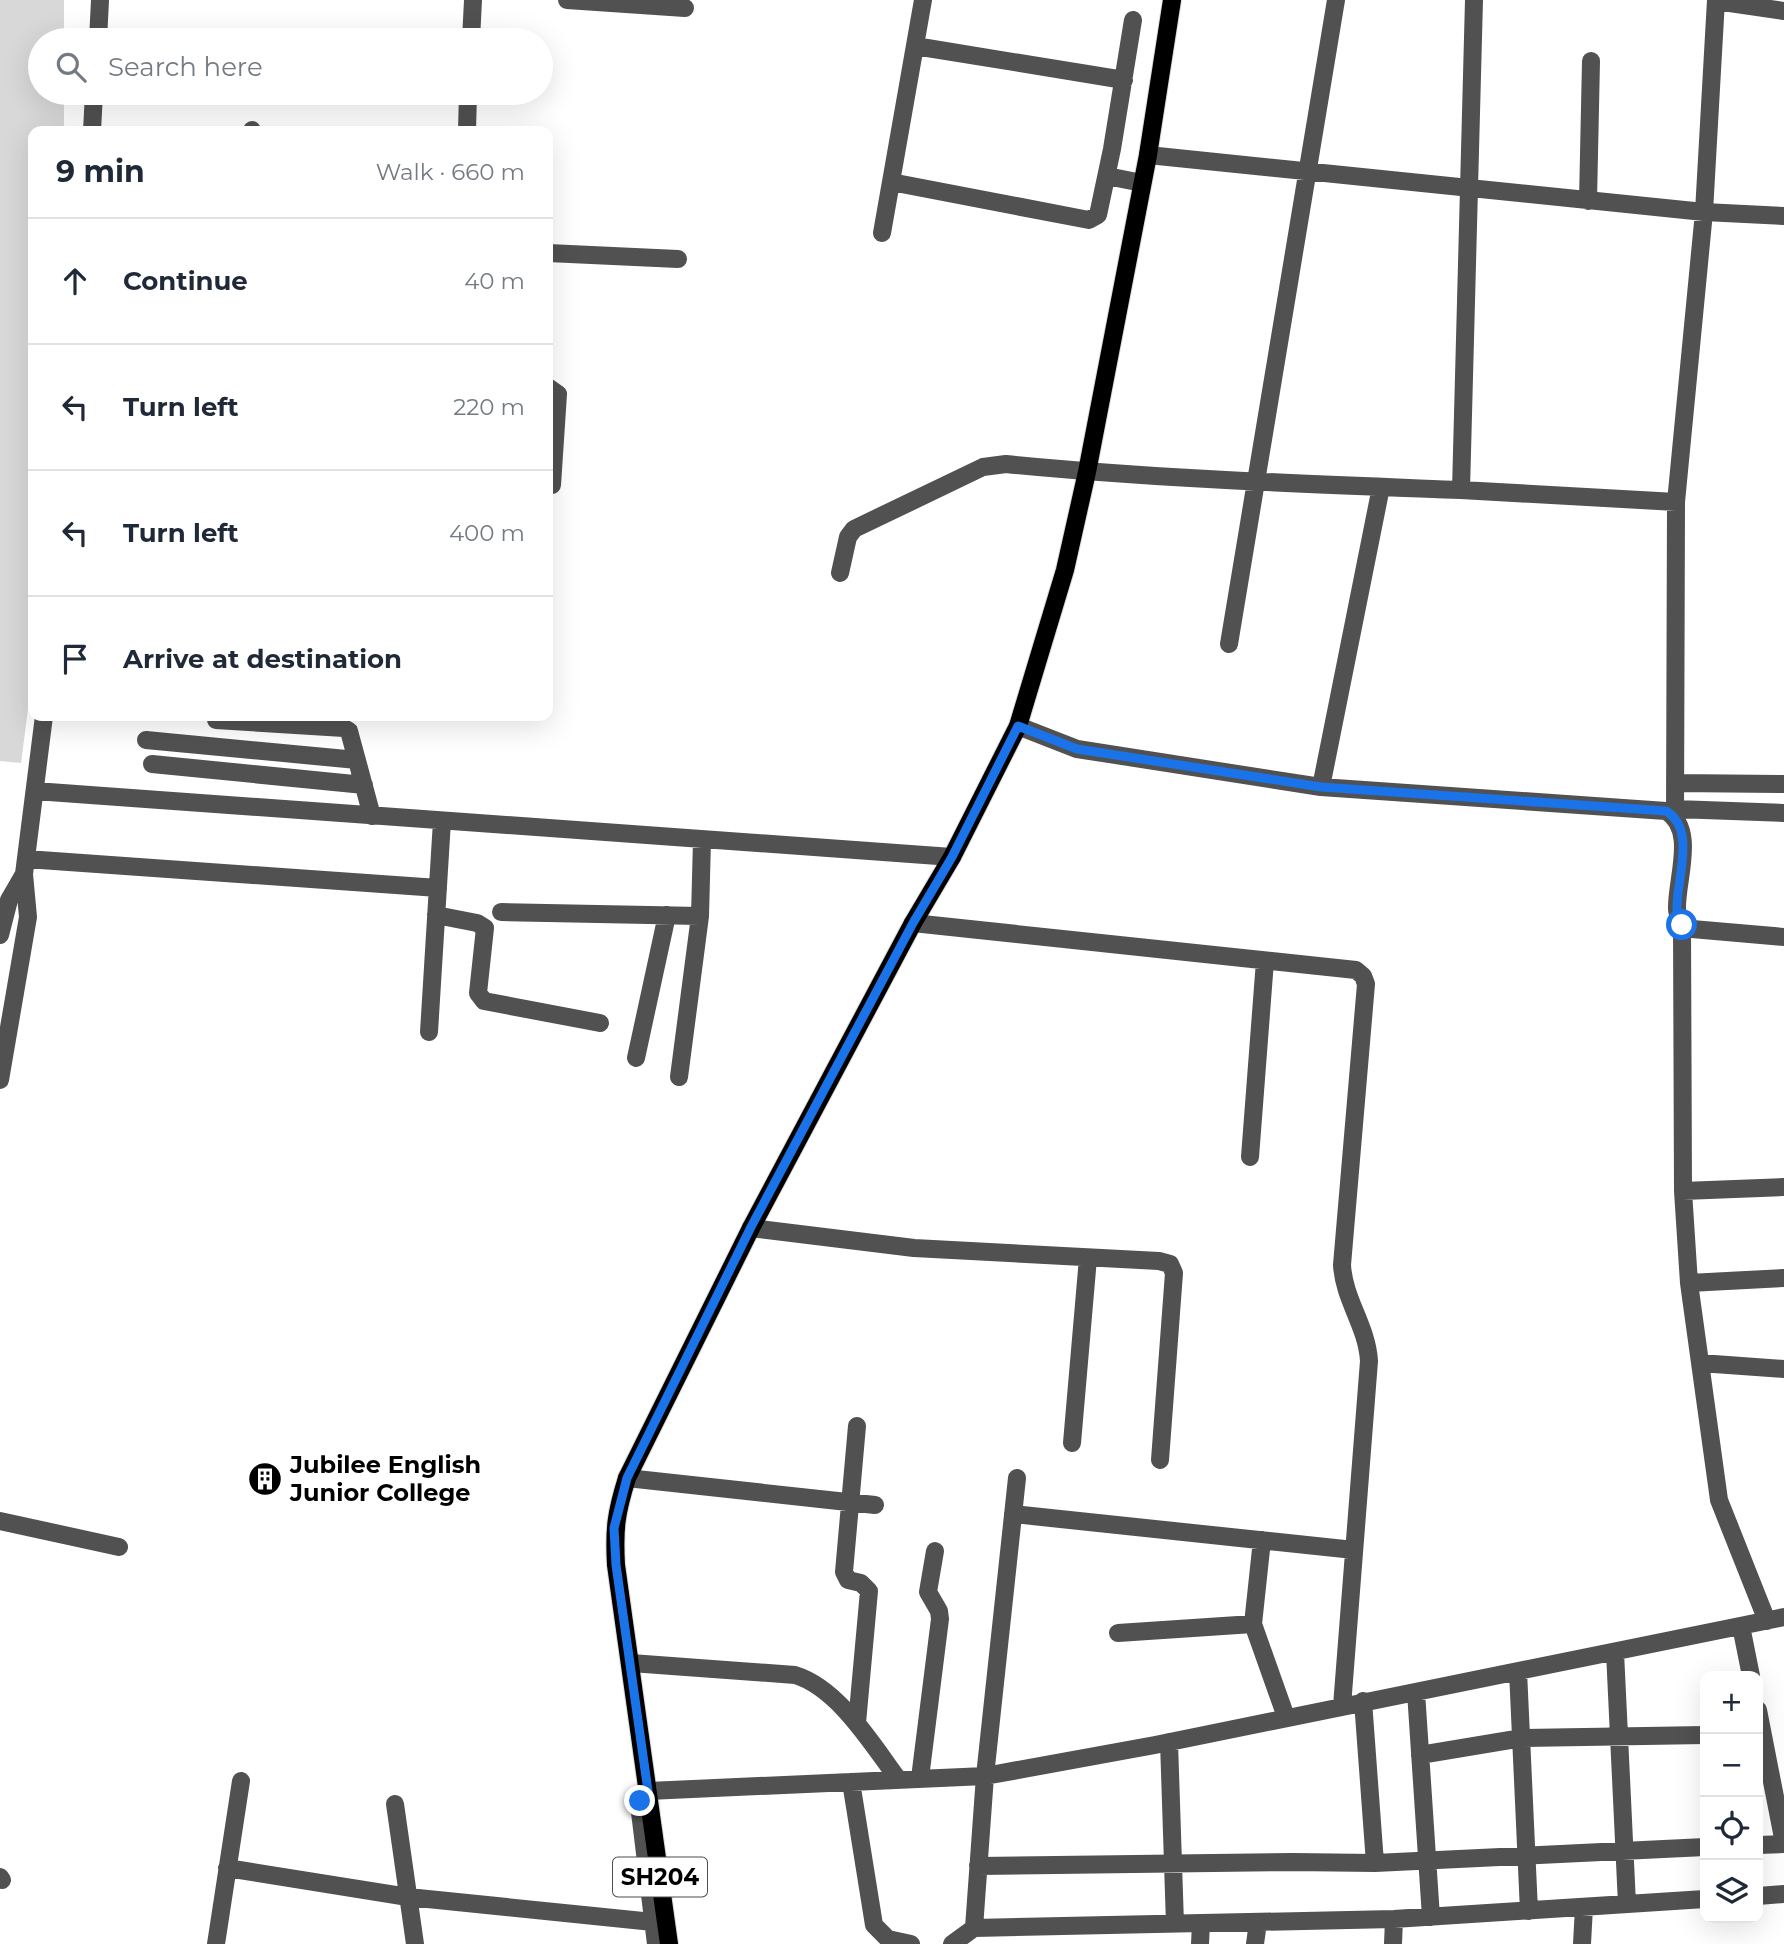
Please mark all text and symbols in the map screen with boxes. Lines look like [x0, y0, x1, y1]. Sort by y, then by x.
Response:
search box [28, 28, 553, 105]
icon: search [52, 48, 90, 86]
text: Search here [108, 51, 263, 83]
text: 9 min [56, 153, 145, 190]
text: Walk · 660 m [376, 158, 525, 186]
icon: ahead [56, 262, 94, 300]
text: Continue [123, 265, 248, 297]
text: 40 m [464, 267, 525, 295]
icon: left [56, 388, 94, 426]
text: Turn left [123, 391, 239, 423]
text: 220 m [453, 393, 525, 421]
icon: left [56, 514, 94, 552]
text: Turn left [123, 517, 239, 549]
text: 400 m [449, 519, 525, 547]
icon: arrive [56, 640, 94, 678]
text: Arrive at destination [123, 643, 402, 675]
route start [1666, 909, 1697, 940]
place label: Jubilee English Junior College [289, 1450, 481, 1507]
building icon: Jubilee English Junior College [246, 1460, 284, 1498]
map controls [1700, 1671, 1763, 1923]
button: + [1700, 1671, 1763, 1734]
button: − [1700, 1734, 1763, 1797]
route end [624, 1785, 655, 1816]
button: locate [1700, 1797, 1763, 1860]
road number: SH204 [613, 1858, 707, 1896]
button: layers [1700, 1860, 1763, 1923]

